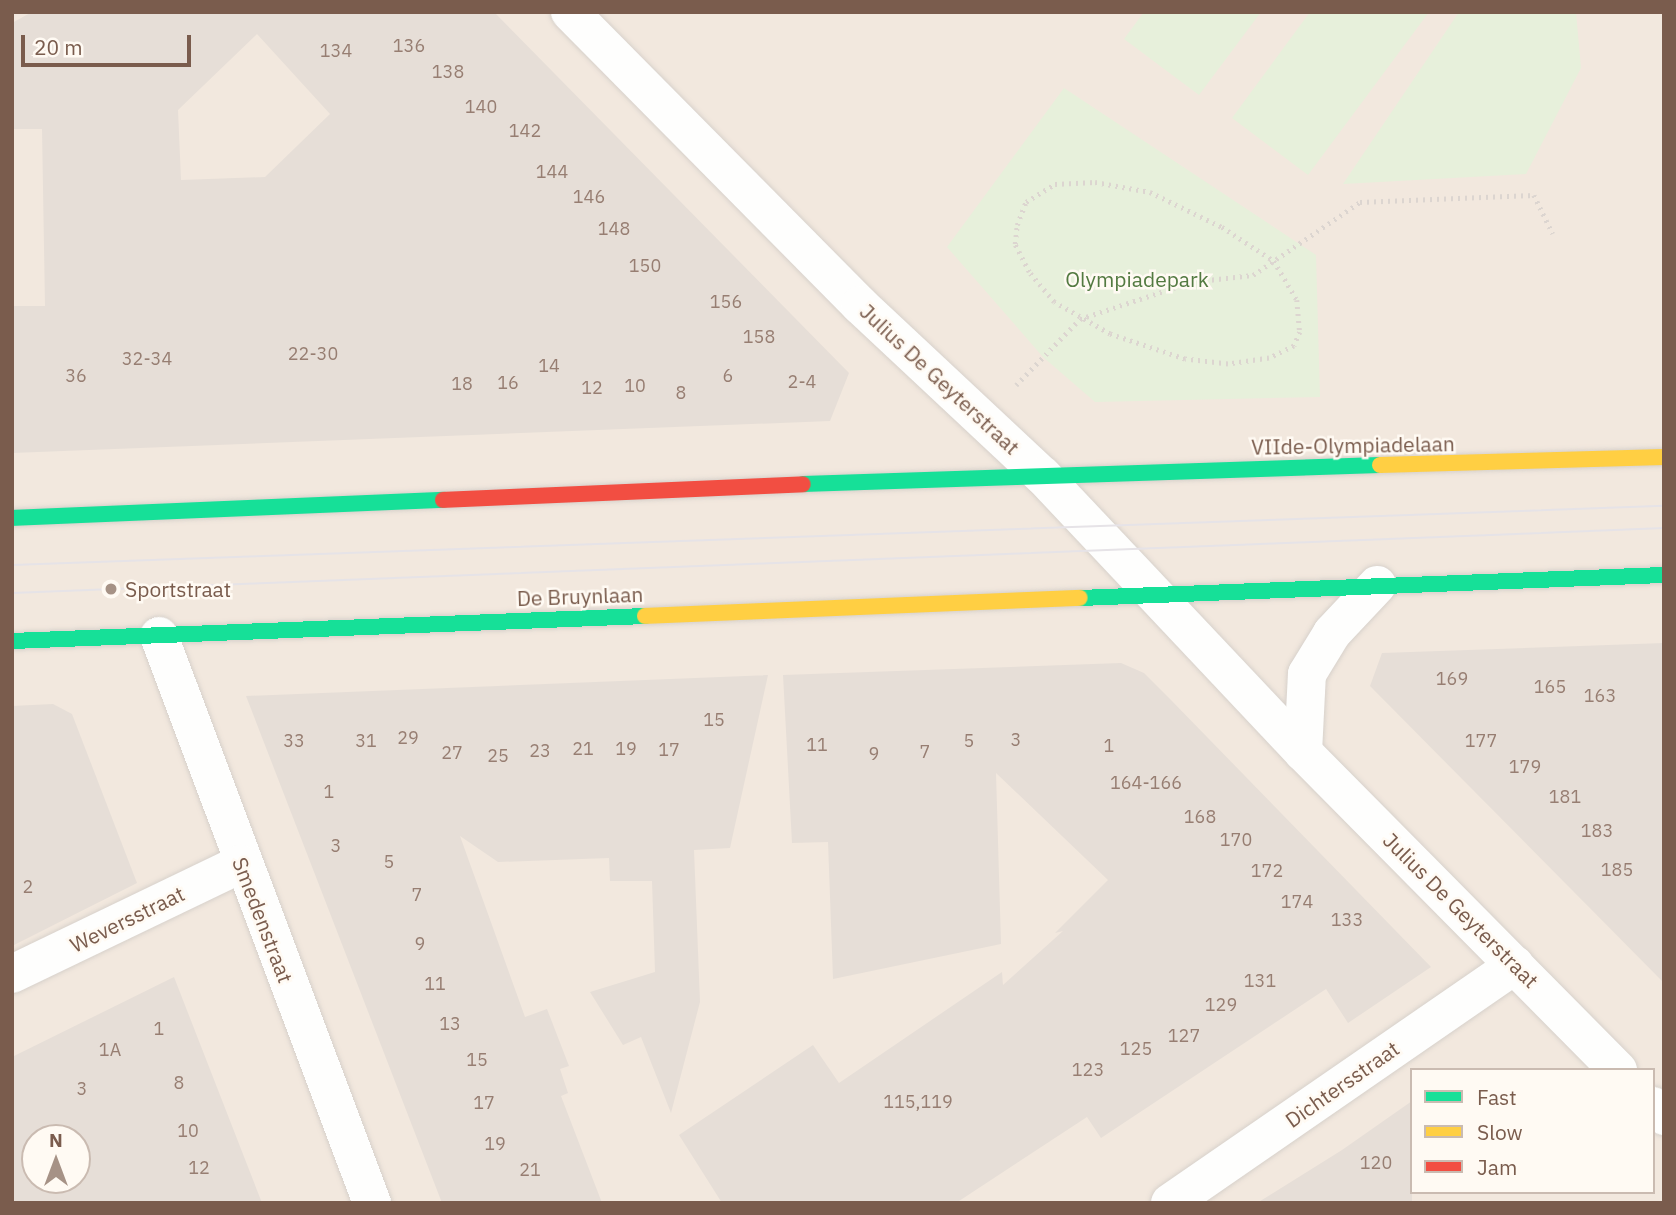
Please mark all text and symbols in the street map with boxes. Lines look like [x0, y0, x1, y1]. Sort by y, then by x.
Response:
scale bar [24, 21, 194, 65]
text: 20 m [34, 33, 83, 61]
house number: 136 [393, 35, 425, 57]
house number: 134 [320, 40, 352, 62]
house number: 138 [432, 61, 464, 83]
house number: 140 [465, 96, 497, 118]
house number: 142 [509, 120, 541, 142]
house number: 144 [536, 161, 568, 183]
house number: 146 [573, 186, 605, 208]
house number: 148 [598, 218, 630, 240]
house number: 150 [629, 255, 661, 277]
park label: Olympiadepark [1065, 266, 1209, 292]
house number: 156 [710, 291, 742, 313]
street label: Julius De Geyterstraat [855, 298, 1025, 460]
house number: 158 [743, 326, 775, 348]
house number: 22-30 [288, 343, 338, 365]
house number: 32-34 [122, 348, 172, 370]
house number: 14 [538, 355, 560, 377]
house number: 36 [65, 365, 87, 387]
house number: 6 [723, 365, 733, 387]
house number: 2-4 [788, 371, 816, 393]
house number: 16 [497, 372, 519, 394]
house number: 18 [451, 373, 473, 395]
house number: 10 [624, 375, 646, 397]
house number: 12 [581, 377, 603, 399]
house number: 8 [676, 382, 686, 404]
street label: VIIde-Olympiadelaan [1251, 431, 1455, 459]
place label: Sportstraat [125, 576, 231, 602]
marker: Sportstraat [103, 581, 119, 597]
street label: De Bruynlaan [516, 581, 644, 611]
house number: 169 [1436, 668, 1468, 690]
house number: 165 [1534, 676, 1566, 698]
house number: 163 [1584, 685, 1616, 707]
house number: 15 [703, 709, 725, 731]
house number: 29 [397, 727, 419, 749]
house number: 3 [1011, 729, 1021, 751]
house number: 33 [283, 730, 305, 752]
house number: 31 [355, 730, 377, 752]
house number: 5 [964, 730, 974, 752]
house number: 177 [1465, 730, 1497, 752]
house number: 11 [806, 734, 828, 756]
house number: 1 [1104, 735, 1114, 757]
house number: 21 [572, 738, 594, 760]
house number: 19 [615, 738, 637, 760]
house number: 17 [658, 739, 680, 761]
house number: 23 [529, 740, 551, 762]
house number: 7 [920, 741, 930, 763]
house number: 27 [441, 742, 463, 764]
house number: 9 [869, 743, 879, 765]
house number: 25 [487, 745, 509, 767]
house number: 179 [1509, 756, 1541, 778]
house number: 164-166 [1110, 772, 1182, 794]
house number: 1 [324, 781, 334, 803]
house number: 181 [1549, 786, 1581, 808]
house number: 168 [1184, 806, 1216, 828]
house number: 183 [1581, 820, 1613, 842]
street label: Julius De Geyterstraat [1378, 827, 1544, 993]
house number: 170 [1220, 829, 1252, 851]
house number: 3 [331, 835, 341, 857]
house number: 5 [384, 851, 394, 873]
street label: Smedenstraat [227, 854, 299, 986]
house number: 185 [1601, 859, 1633, 881]
house number: 172 [1251, 860, 1283, 882]
house number: 2 [23, 876, 33, 898]
street label: Weversstraat [66, 880, 188, 958]
house number: 7 [412, 884, 422, 906]
house number: 174 [1281, 891, 1313, 913]
house number: 133 [1331, 909, 1363, 931]
house number: 9 [415, 933, 425, 955]
house number: 131 [1244, 970, 1276, 992]
house number: 11 [424, 973, 446, 995]
house number: 129 [1205, 994, 1237, 1016]
house number: 13 [439, 1013, 461, 1035]
house number: 1 [154, 1018, 164, 1040]
house number: 127 [1168, 1025, 1200, 1047]
street label: Dichtersstraat [1280, 1035, 1404, 1133]
house number: 125 [1120, 1038, 1152, 1060]
house number: 1A [99, 1039, 121, 1061]
house number: 15 [466, 1049, 488, 1071]
house number: 123 [1072, 1059, 1104, 1081]
legend [1410, 1068, 1655, 1194]
house number: 8 [174, 1072, 184, 1094]
house number: 3 [77, 1078, 87, 1100]
text: Fast [1477, 1083, 1517, 1111]
house number: 115,119 [883, 1091, 953, 1113]
house number: 17 [473, 1092, 495, 1114]
text: Slow [1477, 1118, 1523, 1146]
house number: 10 [177, 1120, 199, 1142]
north arrow [21, 1124, 91, 1194]
text: N [49, 1128, 63, 1152]
house number: 19 [484, 1133, 506, 1155]
house number: 120 [1360, 1152, 1392, 1174]
text: Jam [1477, 1153, 1517, 1181]
house number: 12 [188, 1157, 210, 1179]
house number: 21 [519, 1159, 541, 1181]

